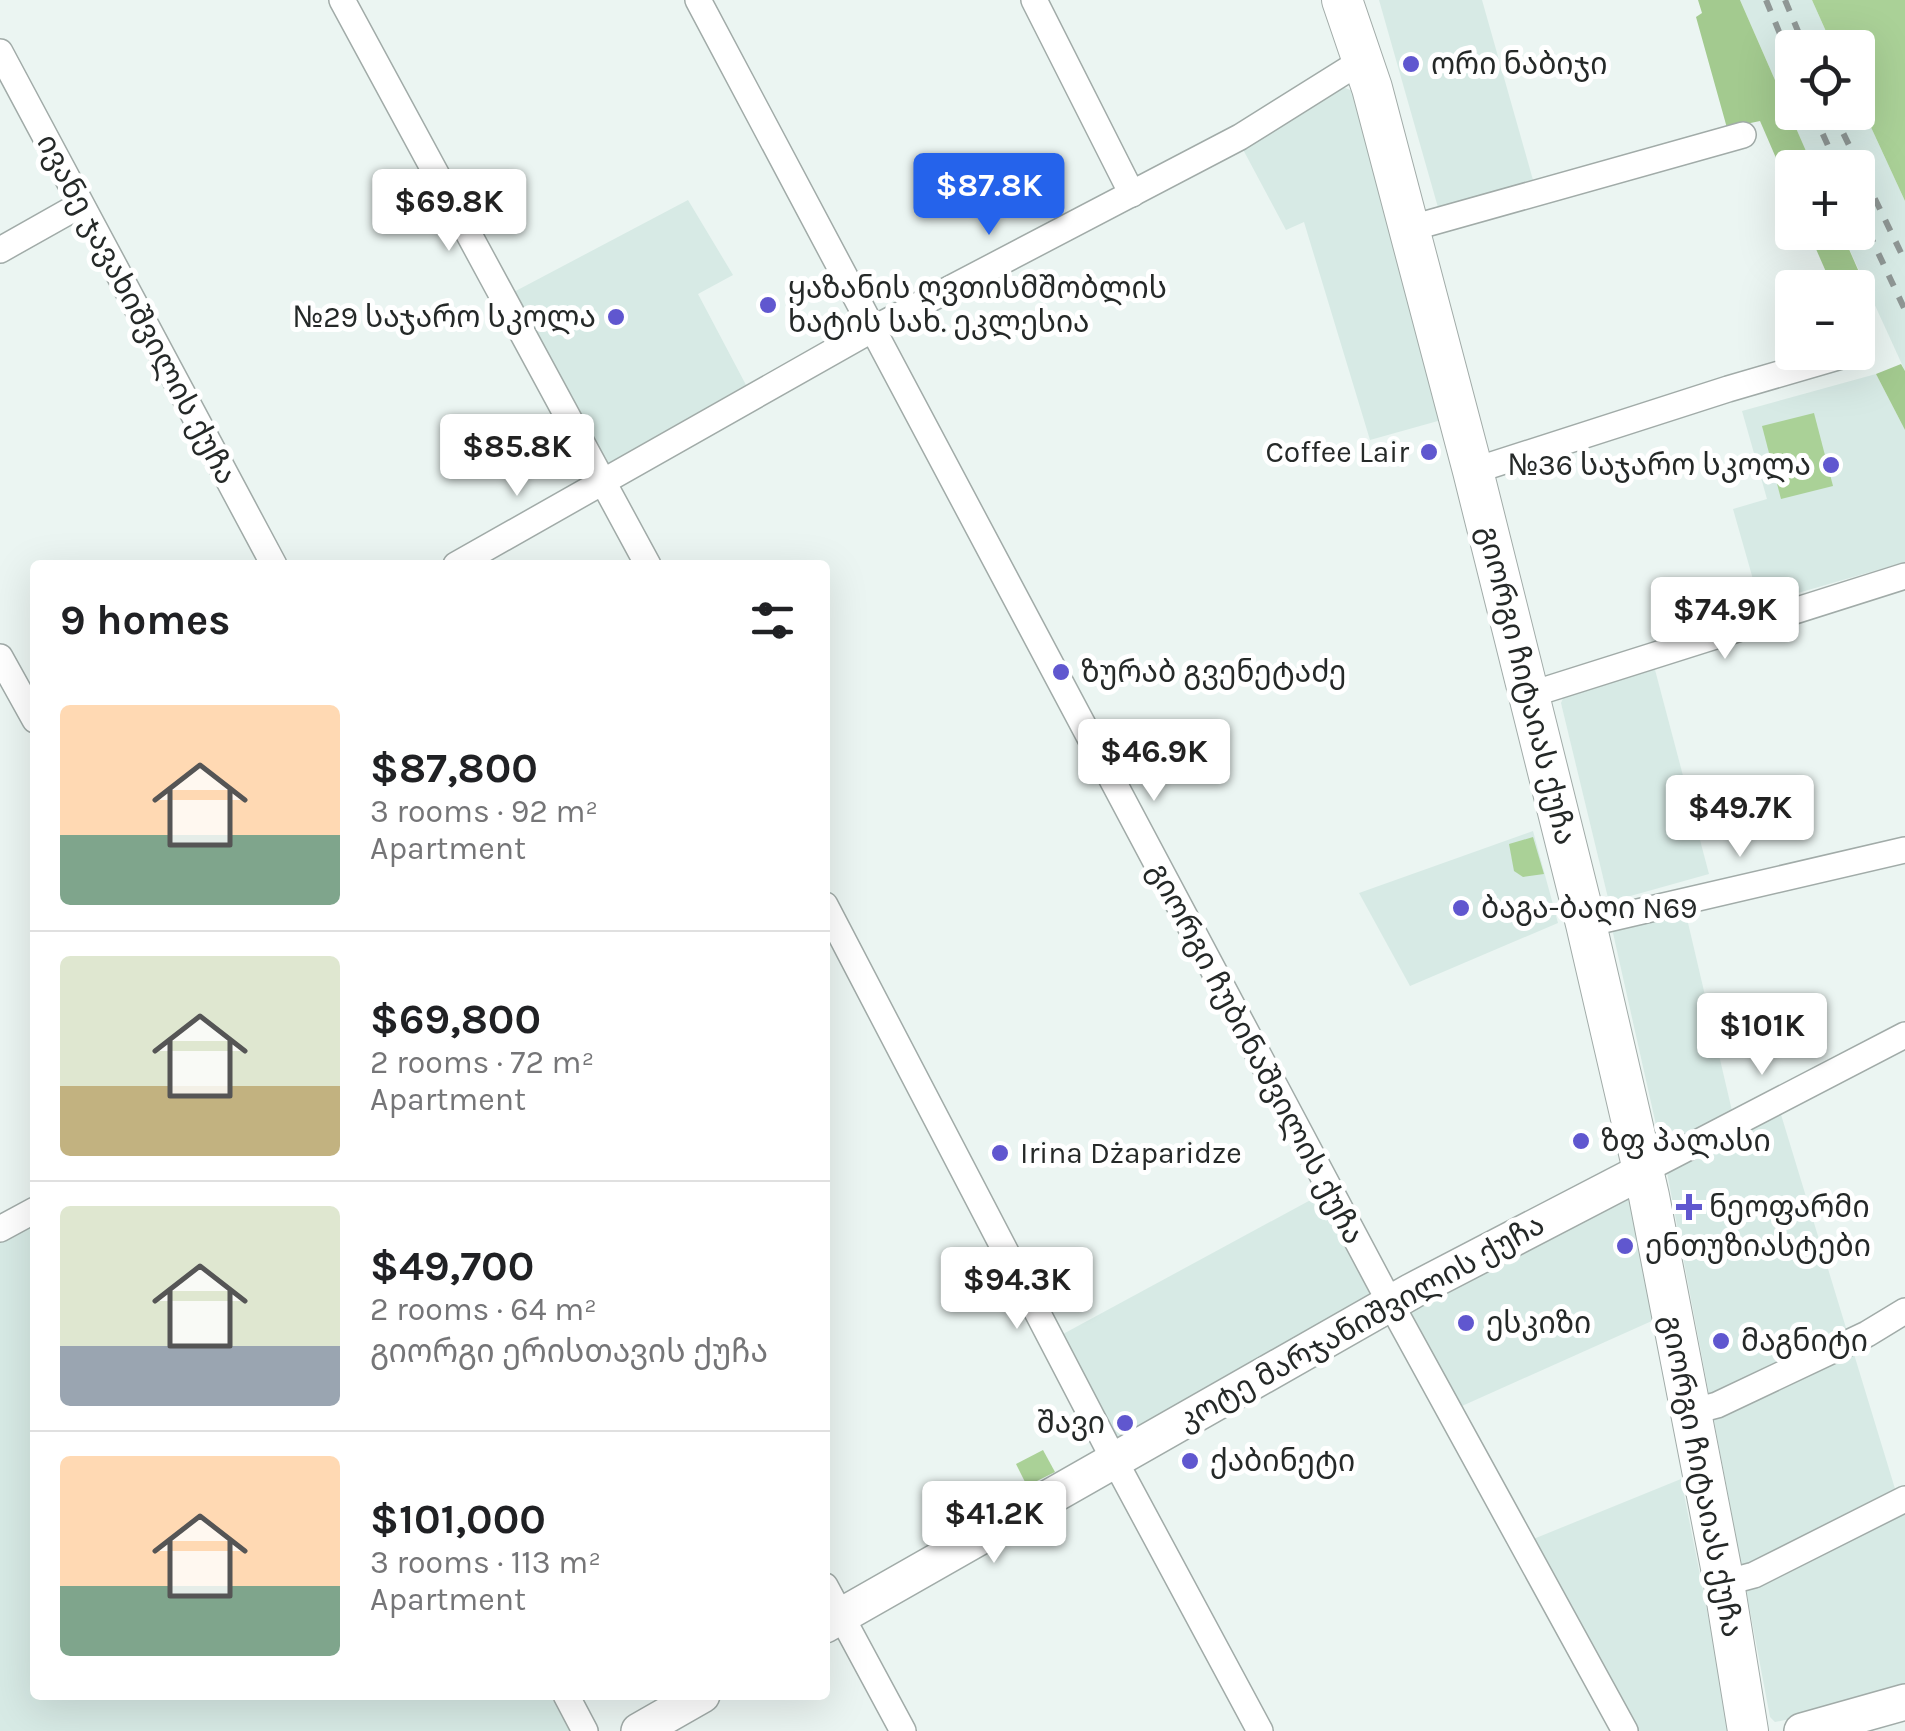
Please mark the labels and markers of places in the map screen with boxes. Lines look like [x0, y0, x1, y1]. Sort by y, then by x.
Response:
place label: ორი ნაბიჯი [1431, 46, 1607, 82]
marker: ორი ნაბიჯი [1400, 53, 1422, 75]
pin: $87.8K [908, 153, 1070, 238]
pin: $69.8K [368, 169, 530, 254]
place label: ყაზანის ღვთისმშობლის ხატის სახ. ეკლესია [788, 270, 1167, 340]
marker: ყაზანის ღვთისმშობლის ხატის სახ. ეკლესია [757, 294, 779, 316]
place label: №29 საჯარო სკოლა [293, 299, 596, 335]
marker: №29 საჯარო სკოლა [605, 306, 627, 328]
pin: $85.8K [436, 414, 598, 499]
place label: Coffee Lair [1265, 434, 1409, 470]
marker: Coffee Lair [1418, 441, 1440, 463]
place label: №36 საჯარო სკოლა [1507, 447, 1811, 483]
marker: №36 საჯარო სკოლა [1820, 454, 1842, 476]
pin: $74.9K [1644, 577, 1806, 662]
place label: ზურაბ გვენეტაძე [1081, 654, 1346, 690]
marker: ზურაბ გვენეტაძე [1050, 661, 1072, 683]
pin: $46.9K [1073, 719, 1235, 804]
pin: $49.7K [1659, 775, 1821, 860]
place label: ბაგა-ბაღი N69 [1481, 890, 1697, 926]
marker: ბაგა-ბაღი N69 [1450, 897, 1472, 919]
pin: $101K [1692, 993, 1832, 1078]
place label: ზფ პალასი [1601, 1123, 1771, 1159]
marker: ზფ პალასი [1570, 1130, 1592, 1152]
place label: Irina Dżaparidze [1020, 1135, 1242, 1171]
marker: Irina Dżaparidze [989, 1142, 1011, 1164]
place label: ნეოფარმი [1709, 1189, 1870, 1225]
marker: ნეოფარმი [1678, 1196, 1700, 1218]
place label: ენთუზიასტები [1645, 1228, 1871, 1264]
marker: ენთუზიასტები [1614, 1235, 1636, 1257]
pin: $94.3K [936, 1247, 1098, 1332]
place label: ესკიზი [1486, 1305, 1591, 1341]
marker: ესკიზი [1455, 1312, 1477, 1334]
place label: მაგნიტი [1741, 1323, 1868, 1359]
marker: მაგნიტი [1710, 1330, 1732, 1352]
place label: შავი [1037, 1405, 1105, 1441]
marker: შავი [1114, 1412, 1136, 1434]
place label: ქაბინეტი [1210, 1443, 1355, 1479]
marker: ქაბინეტი [1179, 1450, 1201, 1472]
pin: $41.2K [913, 1481, 1075, 1566]

